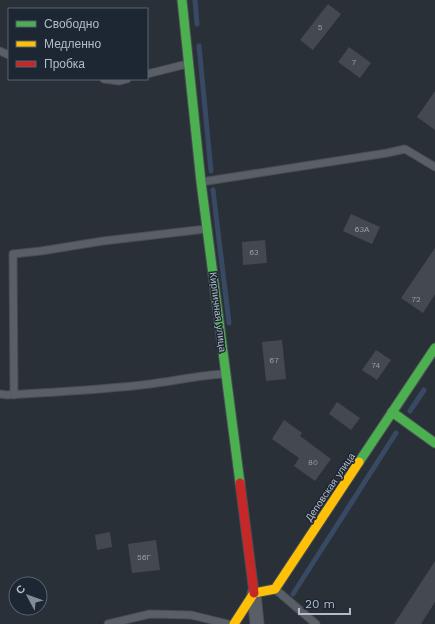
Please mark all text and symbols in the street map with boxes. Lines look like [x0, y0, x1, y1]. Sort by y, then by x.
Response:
legend [8, 8, 148, 80]
text: Свободно [44, 17, 99, 31]
house number: 5 [318, 23, 323, 32]
text: Медленно [44, 37, 101, 51]
text: Пробка [44, 57, 85, 71]
house number: 7 [352, 58, 357, 67]
house number: 63А [355, 225, 370, 234]
house number: 63 [249, 248, 259, 257]
street label: Кирпичная улица [208, 271, 228, 353]
house number: 72 [411, 295, 421, 304]
house number: 67 [269, 356, 279, 365]
house number: 74 [372, 361, 381, 370]
street label: Деповская улица [303, 450, 357, 523]
house number: 80 [308, 458, 318, 467]
house number: 56Г [137, 553, 152, 562]
north arrow [8, 576, 48, 616]
text: С [13, 582, 28, 597]
scale bar [299, 590, 350, 616]
text: 20 m [305, 597, 335, 611]

